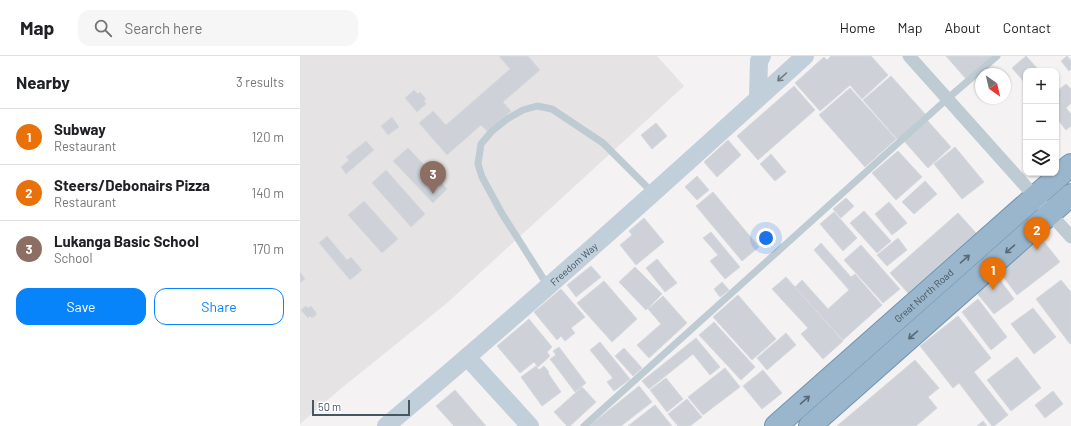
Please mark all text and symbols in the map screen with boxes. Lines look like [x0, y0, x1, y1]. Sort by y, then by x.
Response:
search box [78, 10, 358, 46]
text: Map [20, 16, 54, 39]
icon: search [92, 17, 114, 39]
text: Search here [124, 19, 202, 37]
text: Home [840, 19, 876, 36]
text: Map [898, 19, 922, 36]
text: About [944, 19, 981, 36]
text: Contact [1003, 19, 1051, 36]
north arrow [975, 68, 1011, 104]
map controls [1023, 68, 1059, 176]
button: + [1023, 68, 1059, 104]
text: Nearby [16, 72, 70, 92]
one-way arrow [777, 72, 787, 81]
text: 3 results [236, 74, 284, 90]
button: − [1023, 104, 1059, 140]
text: Subway [54, 120, 106, 138]
text: 1 [27, 129, 31, 145]
text: 120 m [252, 129, 284, 145]
text: Restaurant [54, 138, 116, 154]
button: layers [1023, 140, 1059, 176]
pin: 3 [420, 161, 446, 194]
text: Steers/Debonairs Pizza [54, 176, 210, 194]
text: 2 [25, 185, 33, 201]
text: 140 m [252, 185, 284, 201]
text: Restaurant [54, 194, 116, 210]
pin: 2 [1024, 217, 1050, 250]
your location [756, 228, 776, 248]
text: Lukanga Basic School [54, 232, 199, 250]
street label: Freedom Way [548, 240, 600, 288]
text: 3 [25, 241, 33, 257]
text: 170 m [253, 241, 284, 257]
one-way arrow [1006, 244, 1016, 253]
text: School [54, 250, 92, 266]
one-way arrow [960, 254, 970, 263]
pin: 1 [980, 257, 1006, 290]
street label: Great North Road [892, 266, 956, 325]
button: Save [16, 288, 146, 325]
button: Share [154, 288, 284, 325]
one-way arrow [908, 330, 918, 340]
one-way arrow [800, 396, 810, 405]
scale bar [312, 398, 410, 417]
text: 50 m [318, 400, 341, 413]

